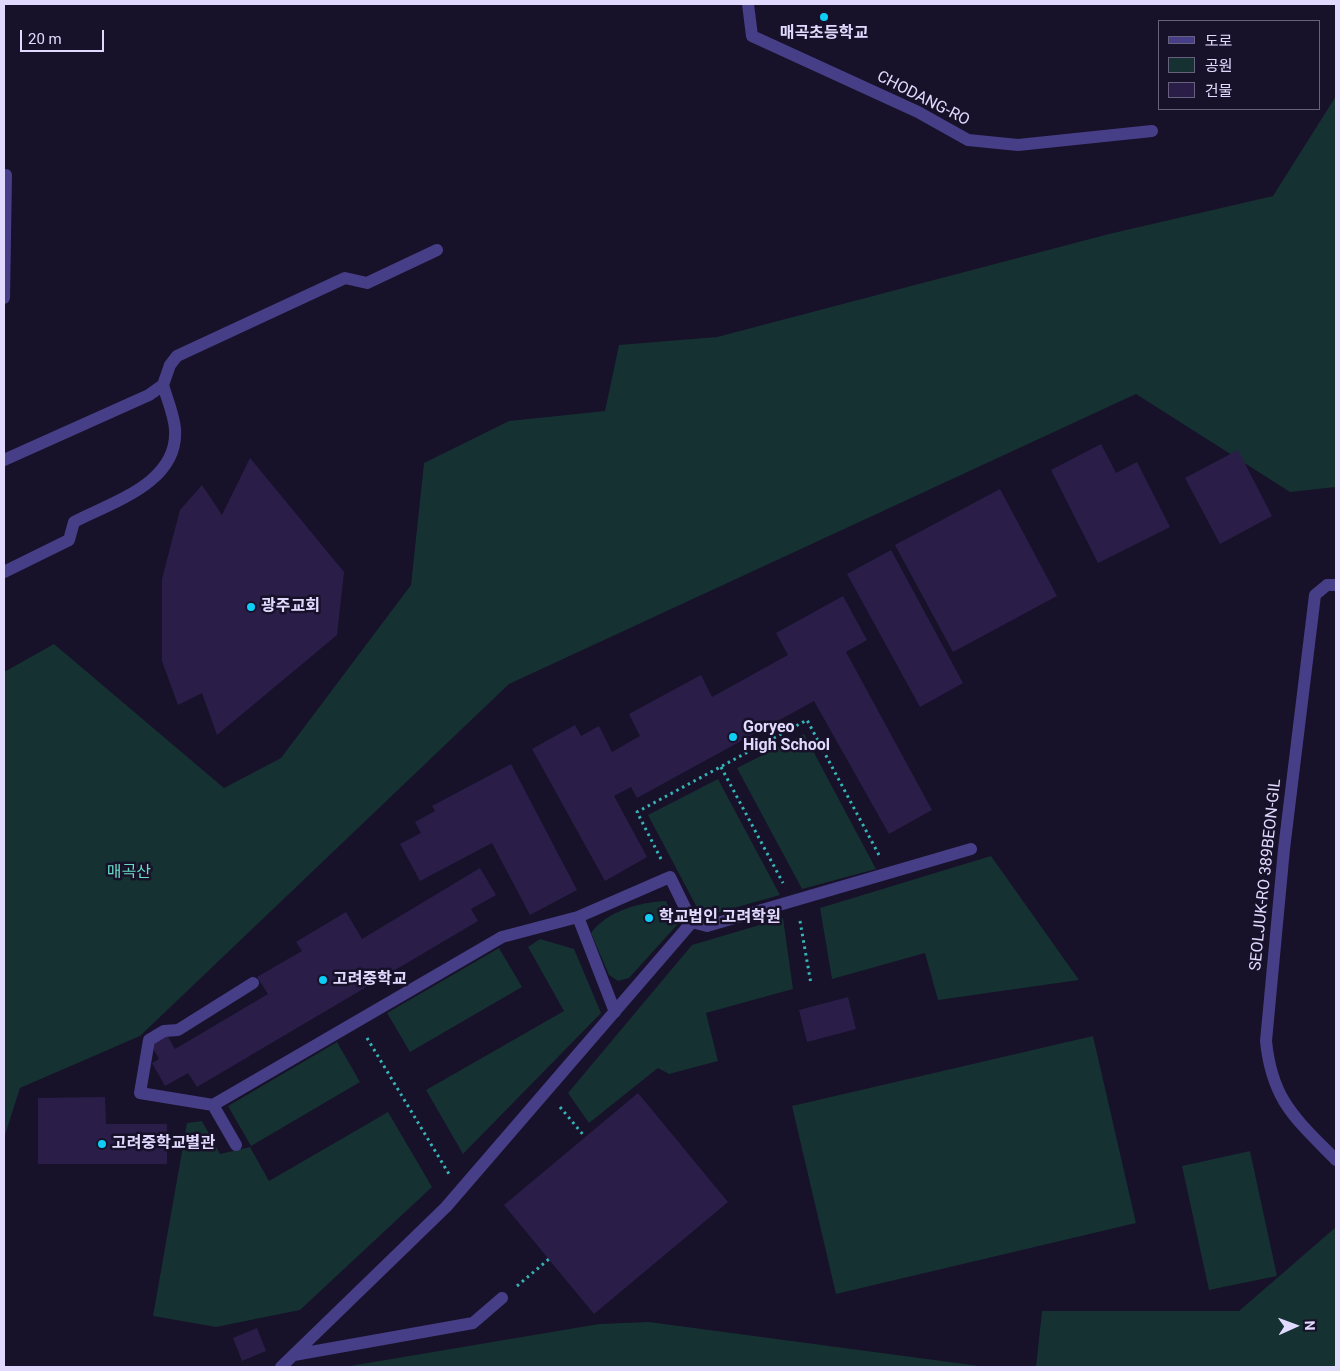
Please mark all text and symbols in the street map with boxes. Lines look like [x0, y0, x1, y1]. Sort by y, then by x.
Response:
marker: 매곡초등학교 [818, 11, 830, 23]
scale bar [22, 20, 106, 52]
legend [1158, 20, 1320, 110]
place label: 매곡초등학교 [780, 24, 868, 44]
text: 20 m [28, 30, 62, 48]
text: 도로 [1205, 32, 1233, 50]
text: 공원 [1205, 57, 1233, 75]
street label: CHODANG-RO [874, 67, 972, 131]
text: 건물 [1205, 82, 1233, 100]
place label: 광주교회 [261, 597, 320, 617]
marker: 광주교회 [245, 601, 257, 613]
place label: Goryeo High School [743, 718, 830, 756]
marker: Goryeo High School [727, 731, 739, 743]
street label: SEOLJUK-RO 389BEON-GIL [1246, 778, 1286, 972]
park label: 매곡산 [107, 863, 151, 883]
place label: 학교법인 고려학원 [659, 908, 781, 928]
marker: 학교법인 고려학원 [643, 912, 655, 924]
place label: 고려중학교 [333, 970, 407, 990]
marker: 고려중학교 [317, 974, 329, 986]
place label: 고려중학교별관 [112, 1134, 215, 1154]
marker: 고려중학교별관 [96, 1138, 108, 1150]
north arrow [1270, 1301, 1320, 1351]
text: N [1302, 1320, 1318, 1331]

